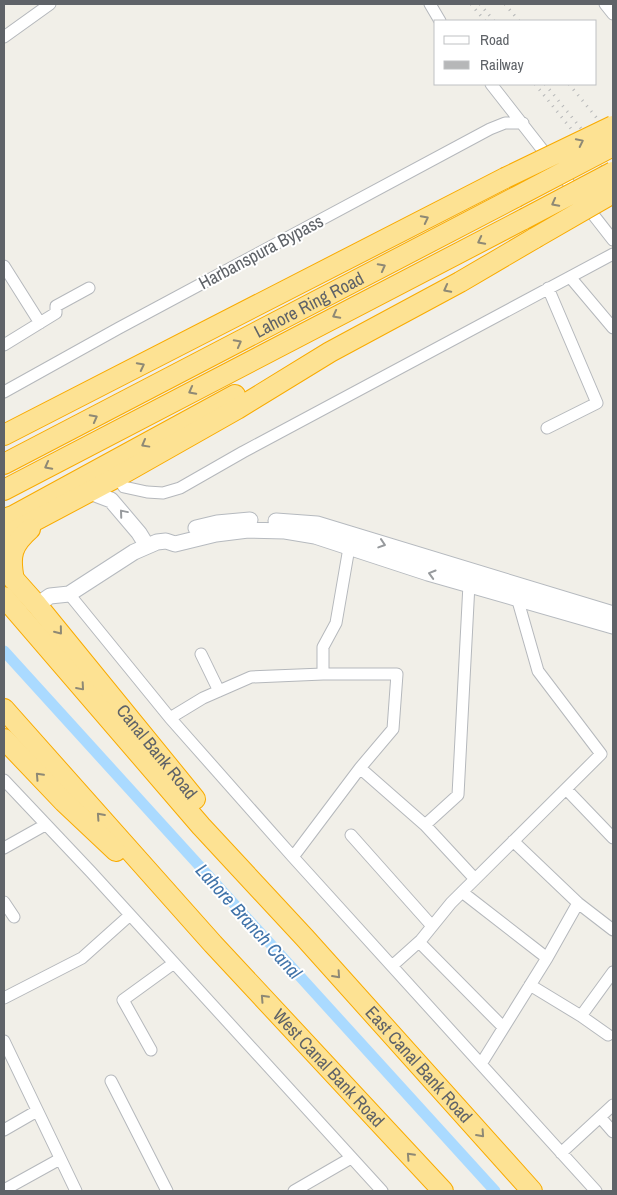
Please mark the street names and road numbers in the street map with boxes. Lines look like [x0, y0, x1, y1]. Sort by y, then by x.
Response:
street label: Harbanspura Bypass [194, 208, 327, 295]
street label: Lahore Ring Road [249, 265, 368, 343]
street label: Canal Bank Road [111, 699, 203, 804]
street label: East Canal Bank Road [360, 1000, 478, 1128]
street label: West Canal Bank Road [267, 1003, 390, 1132]

